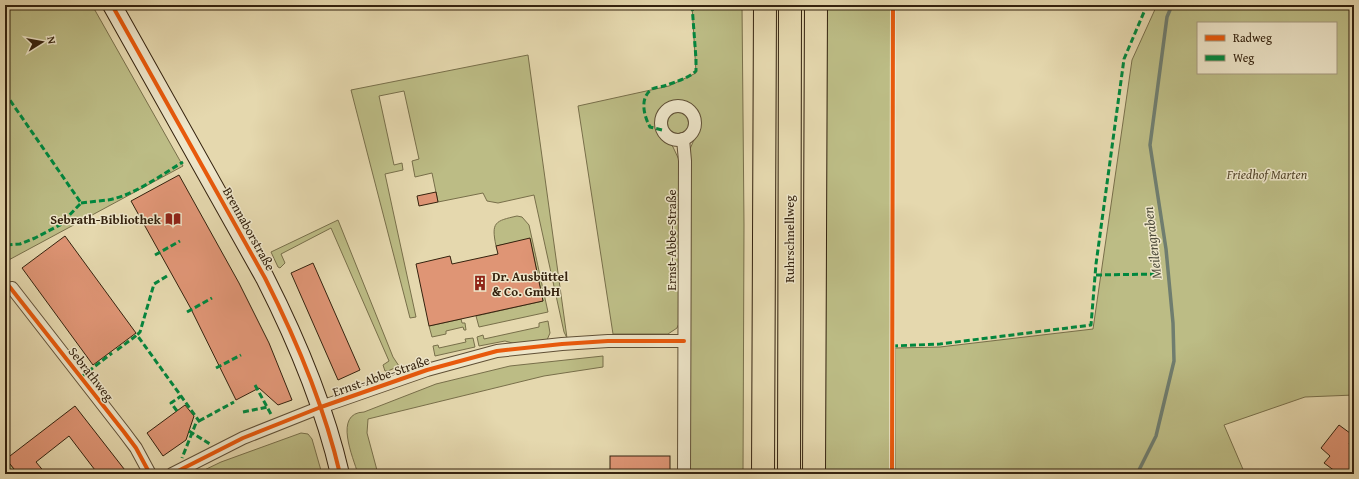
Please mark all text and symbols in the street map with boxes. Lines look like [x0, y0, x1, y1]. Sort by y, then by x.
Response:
north arrow [22, 22, 62, 62]
legend [1197, 22, 1337, 74]
text: Radweg [1233, 29, 1272, 46]
text: N [43, 35, 60, 46]
text: Weg [1233, 49, 1254, 66]
park label: Friedhof Marten [1226, 165, 1308, 184]
street label: Brennaborstraße [218, 184, 280, 274]
street label: Ernst-Abbe-Straße [662, 189, 681, 291]
street label: Ruhrschnellweg [780, 195, 799, 283]
water label: Meilengraben [1138, 206, 1166, 280]
place label: Sebrath-Bibliothek [50, 210, 162, 229]
library icon: Sebrath-Bibliothek [164, 210, 182, 228]
place label: Dr. Ausbüttel & Co. GmbH [492, 267, 568, 301]
building icon: Dr. Ausbüttel & Co. GmbH [471, 274, 489, 292]
street label: Sebrathweg [64, 343, 119, 405]
street label: Ernst-Abbe-Straße [330, 351, 432, 401]

